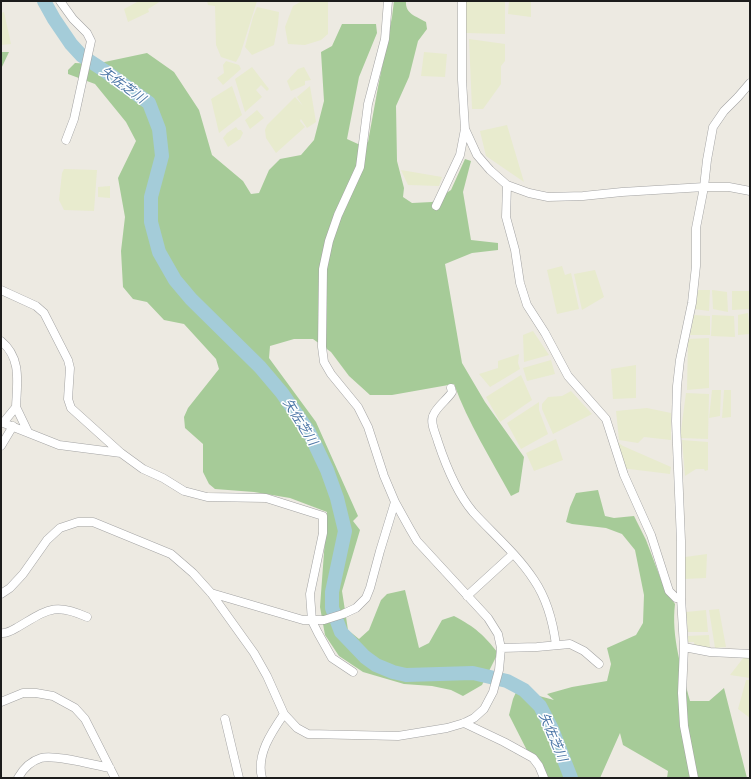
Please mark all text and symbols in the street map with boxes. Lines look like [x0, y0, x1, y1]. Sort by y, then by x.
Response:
water label: 矢佐芝川 [97, 63, 149, 107]
water label: 矢佐芝川 [280, 396, 320, 448]
water label: 矢佐芝川 [536, 710, 570, 764]

